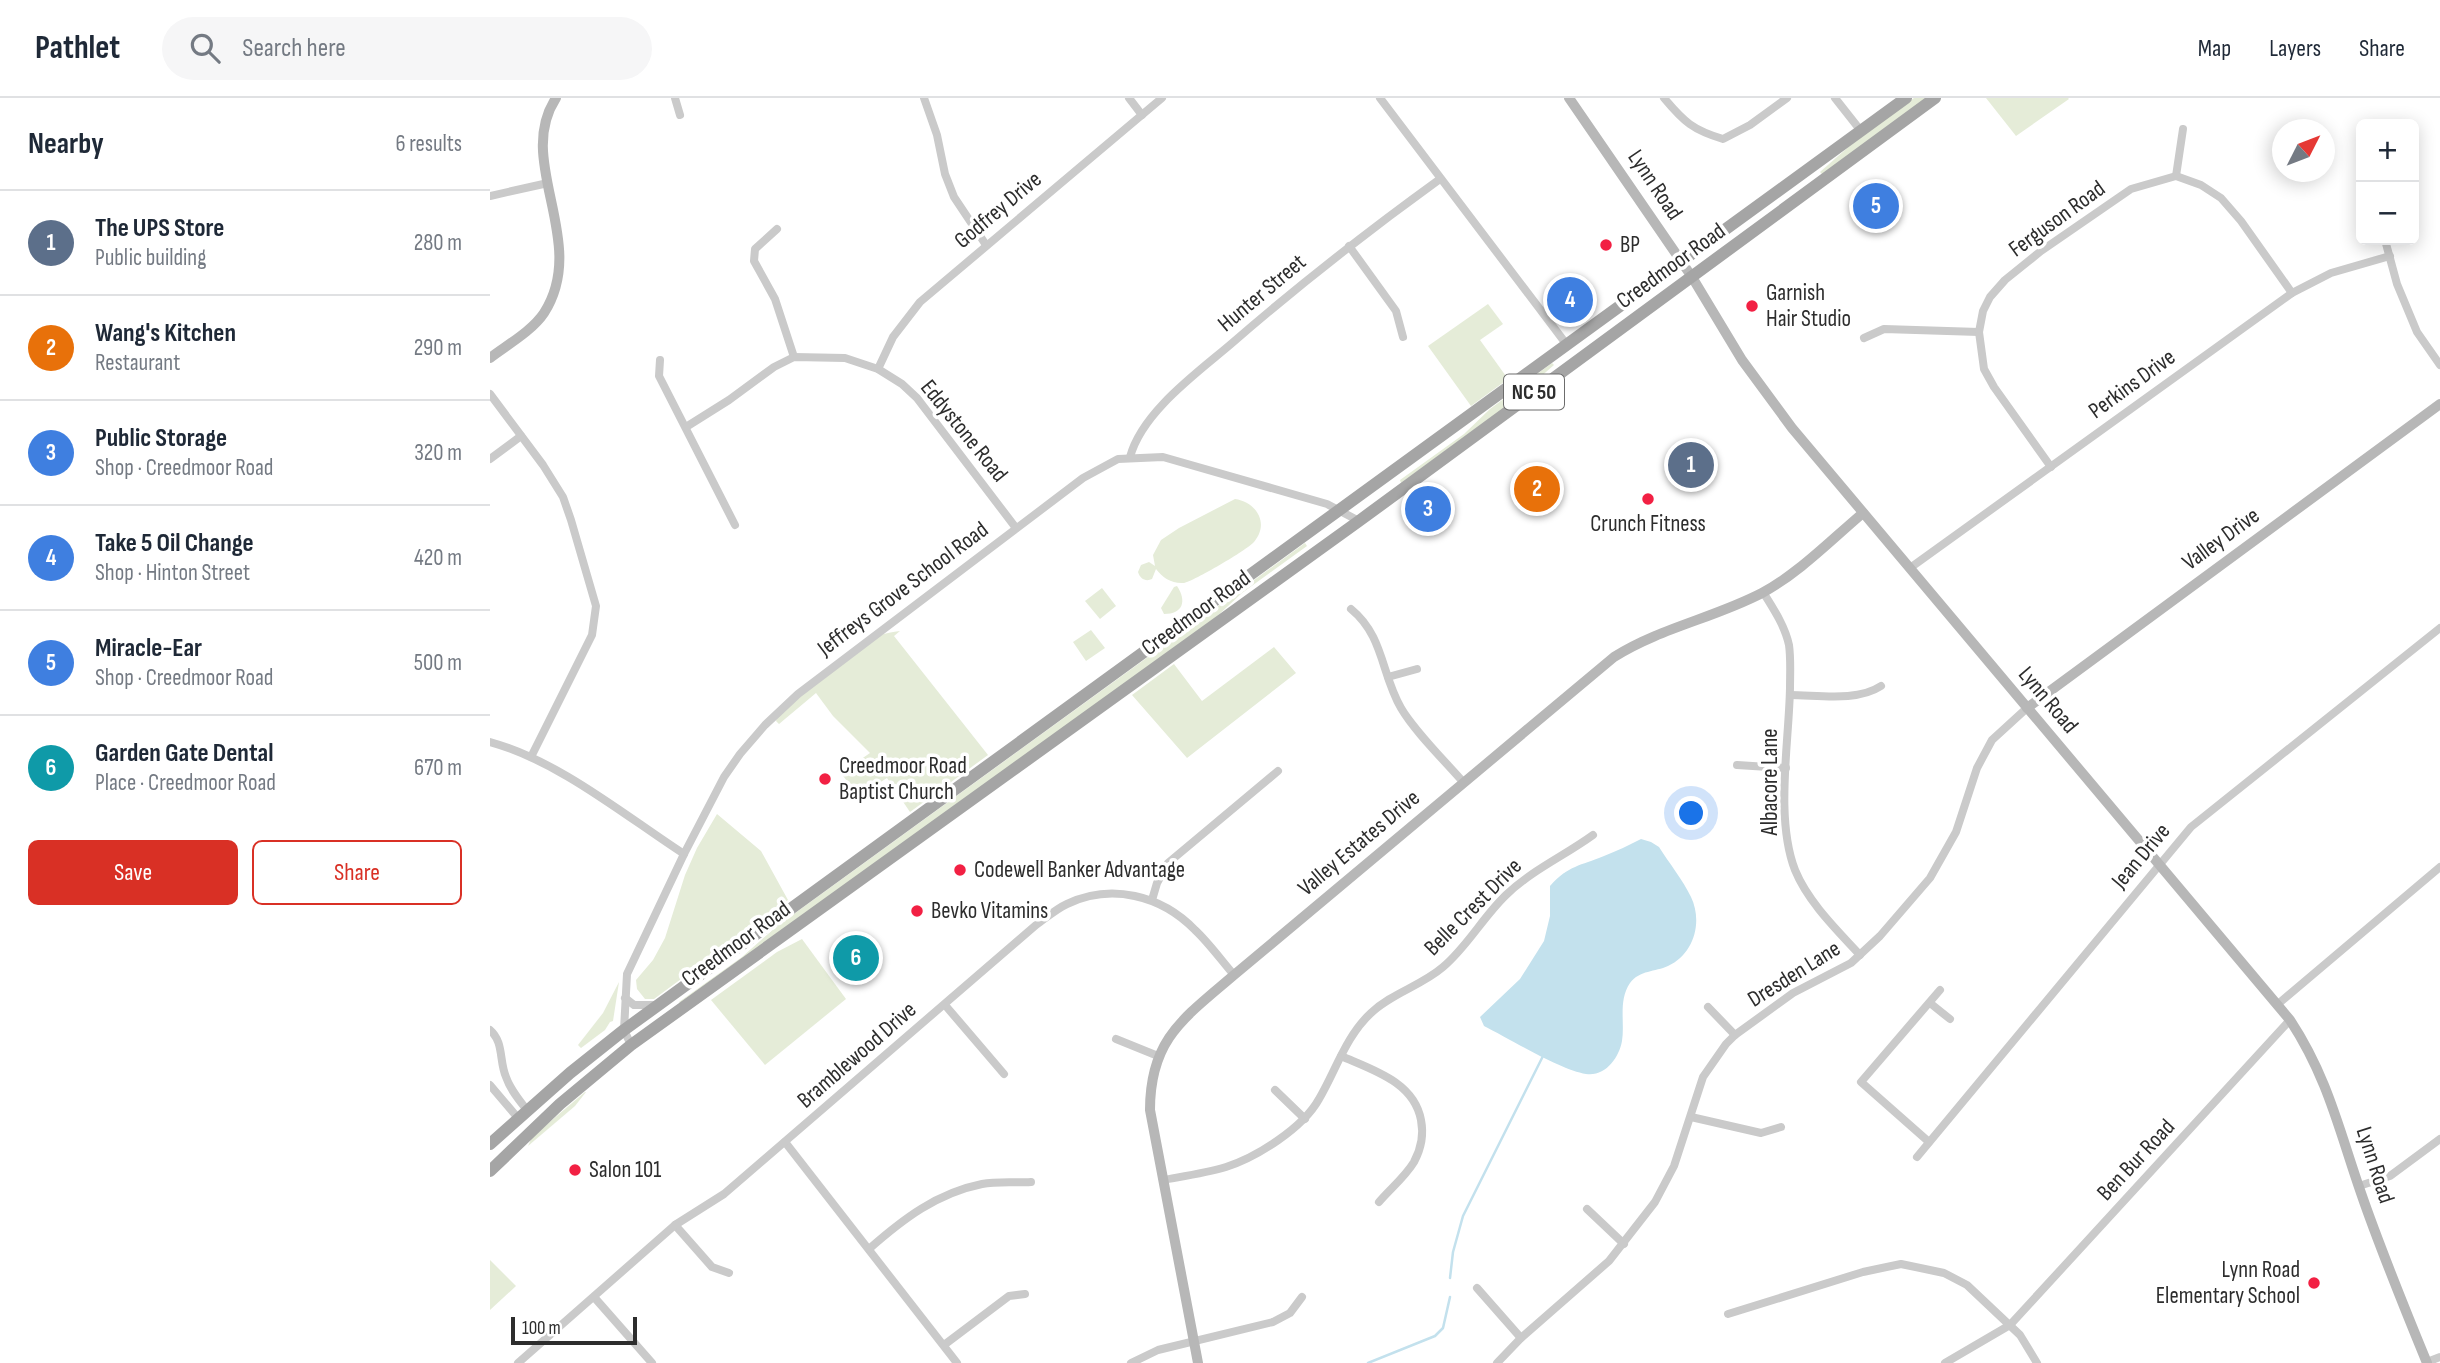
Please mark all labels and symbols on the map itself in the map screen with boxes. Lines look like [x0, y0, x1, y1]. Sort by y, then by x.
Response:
north arrow [2272, 119, 2335, 182]
street label: Lynn Road [1621, 145, 1689, 225]
street label: Godfrey Drive [949, 165, 1047, 255]
street label: Ferguson Road [2003, 175, 2111, 263]
pin: 5 [1853, 180, 1899, 232]
street label: Creedmoor Road [1611, 217, 1731, 315]
place label: BP [1620, 231, 1640, 259]
marker: BP [1598, 237, 1614, 253]
street label: Hunter Street [1212, 248, 1312, 338]
pin: 4 [1547, 274, 1593, 326]
place label: Garnish Hair Studio [1766, 279, 1851, 333]
marker: Garnish Hair Studio [1744, 298, 1760, 314]
street label: Perkins Drive [2083, 343, 2181, 425]
street label: Eddystone Road [914, 374, 1014, 488]
road number: NC 50 [1504, 374, 1564, 410]
pin: 1 [1668, 439, 1714, 491]
pin: 2 [1514, 463, 1560, 515]
pin: 3 [1405, 483, 1451, 535]
marker: Crunch Fitness [1640, 491, 1656, 507]
street label: Valley Drive [2177, 502, 2265, 576]
place label: Crunch Fitness [1590, 510, 1706, 538]
street label: Jeffreys Grove School Road [811, 516, 994, 663]
street label: Creedmoor Road [1136, 564, 1256, 662]
street label: Lynn Road [2012, 661, 2084, 739]
street label: Albacore Lane [1756, 728, 1784, 837]
place label: Creedmoor Road Baptist Church [839, 752, 967, 806]
marker: Creedmoor Road Baptist Church [817, 771, 833, 787]
street label: Valley Estates Drive [1292, 784, 1426, 902]
your location [1674, 796, 1708, 830]
street label: Jean Drive [2105, 818, 2176, 895]
street label: Belle Crest Drive [1418, 852, 1528, 962]
place label: Codewell Banker Advantage [974, 856, 1185, 884]
marker: Codewell Banker Advantage [952, 862, 968, 878]
street label: Creedmoor Road [676, 895, 796, 993]
place label: Bevko Vitamins [931, 897, 1048, 925]
marker: Bevko Vitamins [909, 903, 925, 919]
pin: 6 [833, 932, 879, 984]
street label: Dresden Lane [1743, 935, 1845, 1013]
street label: Bramblewood Drive [792, 996, 922, 1114]
street label: Ben Bur Road [2091, 1113, 2181, 1207]
street label: Lynn Road [2350, 1123, 2400, 1207]
place label: Salon 101 [589, 1156, 661, 1184]
marker: Salon 101 [567, 1162, 583, 1178]
place label: Lynn Road Elementary School [2156, 1256, 2300, 1310]
marker: Lynn Road Elementary School [2306, 1275, 2322, 1291]
scale bar [511, 1314, 637, 1346]

